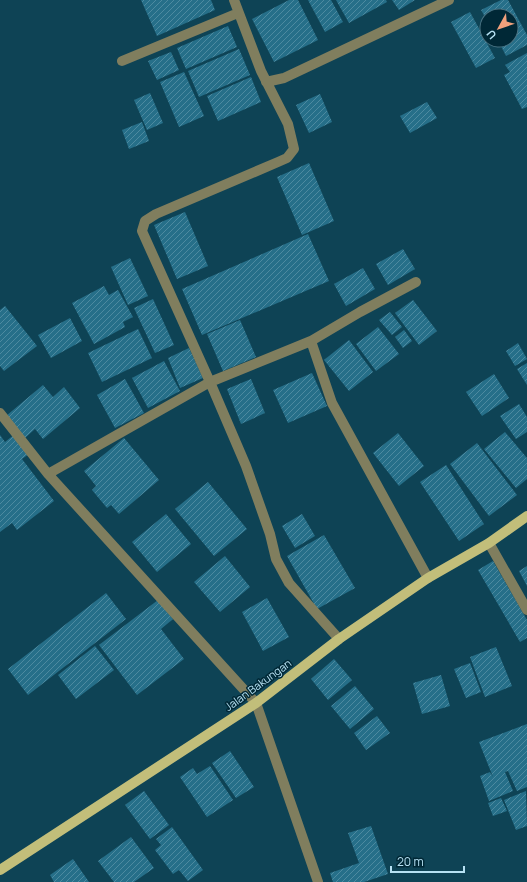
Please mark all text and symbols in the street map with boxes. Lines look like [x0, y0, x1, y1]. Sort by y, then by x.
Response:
north arrow [479, 8, 519, 48]
text: U [483, 27, 499, 43]
street label: Jalan Bakungan [221, 655, 294, 714]
scale bar [391, 848, 464, 874]
text: 20 m [397, 853, 424, 870]

